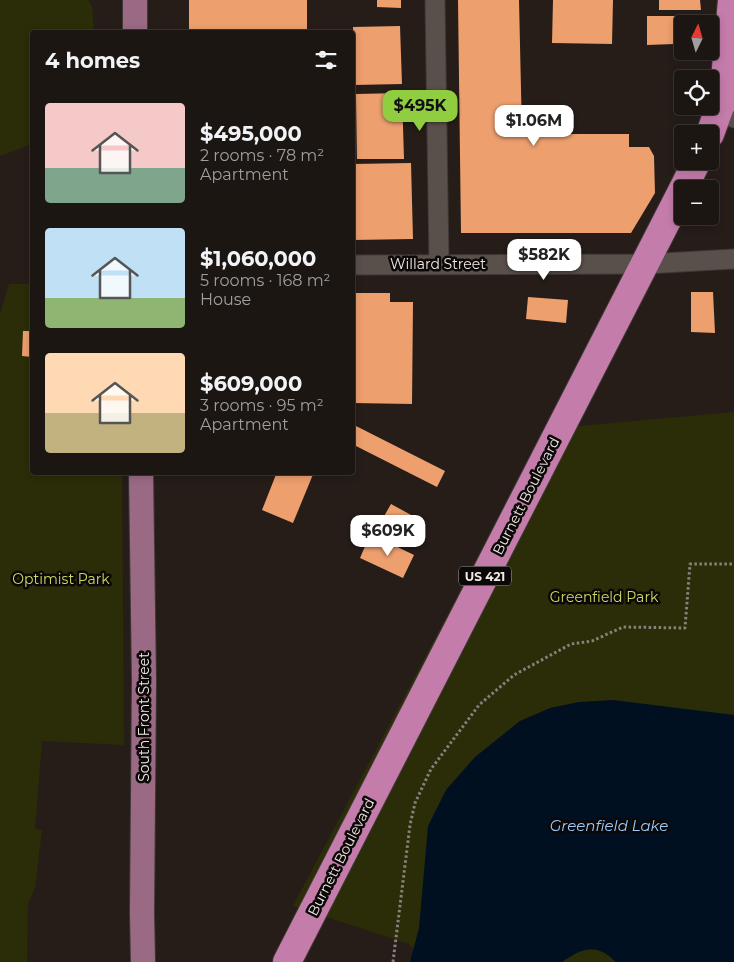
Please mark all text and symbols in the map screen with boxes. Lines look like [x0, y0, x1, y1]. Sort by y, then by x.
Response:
north arrow [674, 15, 719, 60]
map controls [674, 15, 719, 225]
icon: filters [312, 46, 340, 74]
text: 4 homes [45, 48, 140, 73]
button: locate [674, 70, 719, 115]
pin: $495K [385, 90, 455, 132]
text: $495K [394, 96, 446, 115]
pin: $1.06M [493, 104, 575, 147]
text: $1.06M [506, 111, 562, 130]
text: $495,000 [200, 121, 302, 146]
icon: home [85, 123, 145, 183]
button: + [674, 125, 719, 170]
text: 2 rooms · 78 m² [200, 146, 324, 165]
text: Apartment [200, 165, 289, 184]
button: − [674, 180, 719, 225]
pin: $582K [509, 238, 579, 281]
text: $582K [518, 245, 570, 264]
text: $1,060,000 [200, 246, 316, 271]
icon: home [85, 248, 145, 308]
street label: Willard Street [390, 255, 486, 273]
text: 5 rooms · 168 m² [200, 271, 331, 290]
text: House [200, 290, 251, 309]
text: $609,000 [200, 371, 302, 396]
icon: home [85, 373, 145, 433]
text: 3 rooms · 95 m² [200, 396, 324, 415]
text: Apartment [200, 415, 289, 434]
street label: Burnett Boulevard [489, 434, 563, 558]
pin: $609K [353, 514, 423, 557]
text: $609K [361, 521, 415, 540]
road number: US 421 [459, 566, 511, 586]
park label: Optimist Park [12, 570, 110, 588]
park label: Greenfield Park [550, 588, 659, 606]
street label: South Front Street [135, 652, 153, 782]
street label: Burnett Boulevard [304, 795, 378, 919]
water label: Greenfield Lake [550, 816, 668, 835]

